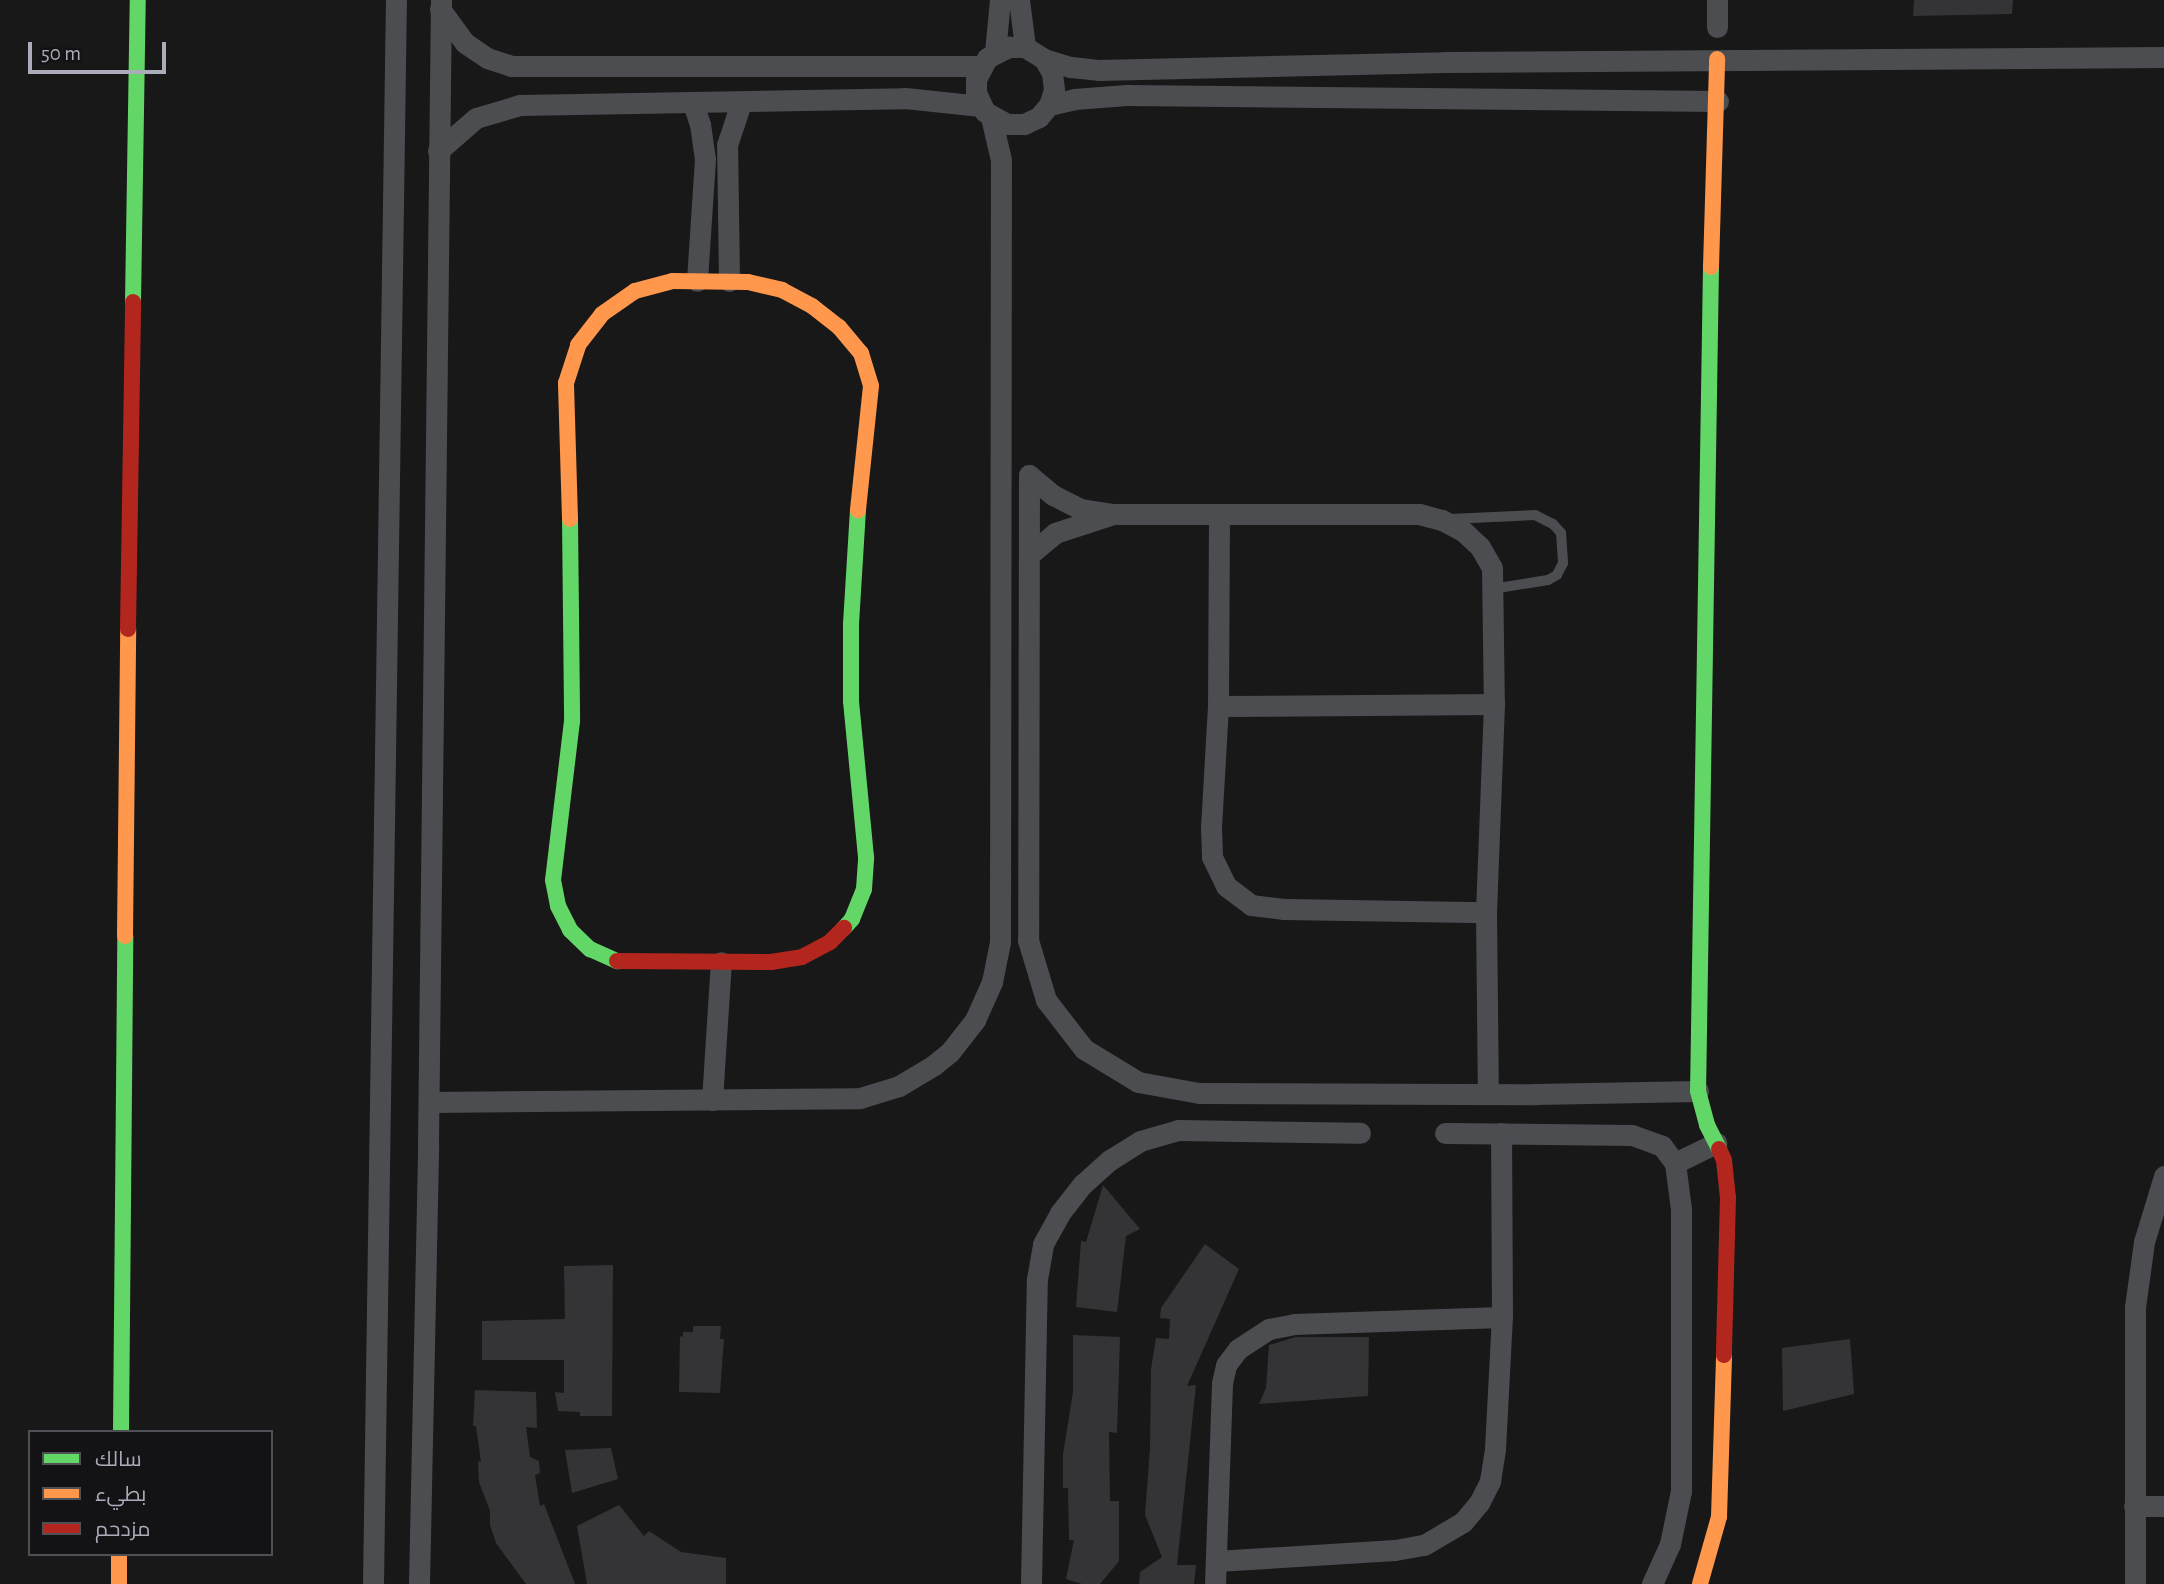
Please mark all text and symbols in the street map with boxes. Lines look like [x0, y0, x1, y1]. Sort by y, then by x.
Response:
scale bar [32, 28, 170, 72]
text: 50 m [41, 43, 81, 64]
legend [28, 1430, 273, 1556]
text: سالك [95, 1449, 142, 1470]
text: بطيء [95, 1484, 146, 1505]
text: مزدحم [95, 1519, 150, 1540]

